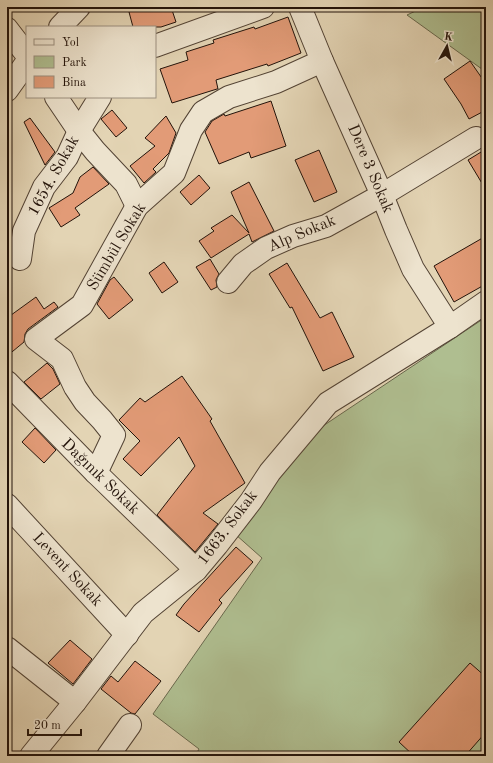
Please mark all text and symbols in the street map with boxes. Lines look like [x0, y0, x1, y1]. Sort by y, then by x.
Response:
legend [26, 26, 156, 98]
north arrow [427, 26, 467, 66]
text: K [443, 32, 454, 44]
text: Yol [62, 37, 79, 49]
text: Park [62, 57, 87, 69]
text: Bina [62, 77, 86, 89]
street label: Dere 3 Sokak [344, 122, 396, 216]
street label: 1654. Sokak [26, 133, 82, 219]
street label: Sümbül Sokak [85, 200, 149, 294]
street label: Alp Sokak [266, 213, 338, 255]
street label: Dağınık Sokak [58, 436, 142, 518]
street label: 1663. Sokak [195, 488, 261, 568]
street label: Levent Sokak [29, 530, 105, 610]
scale bar [28, 711, 81, 737]
text: 20 m [34, 720, 61, 732]

